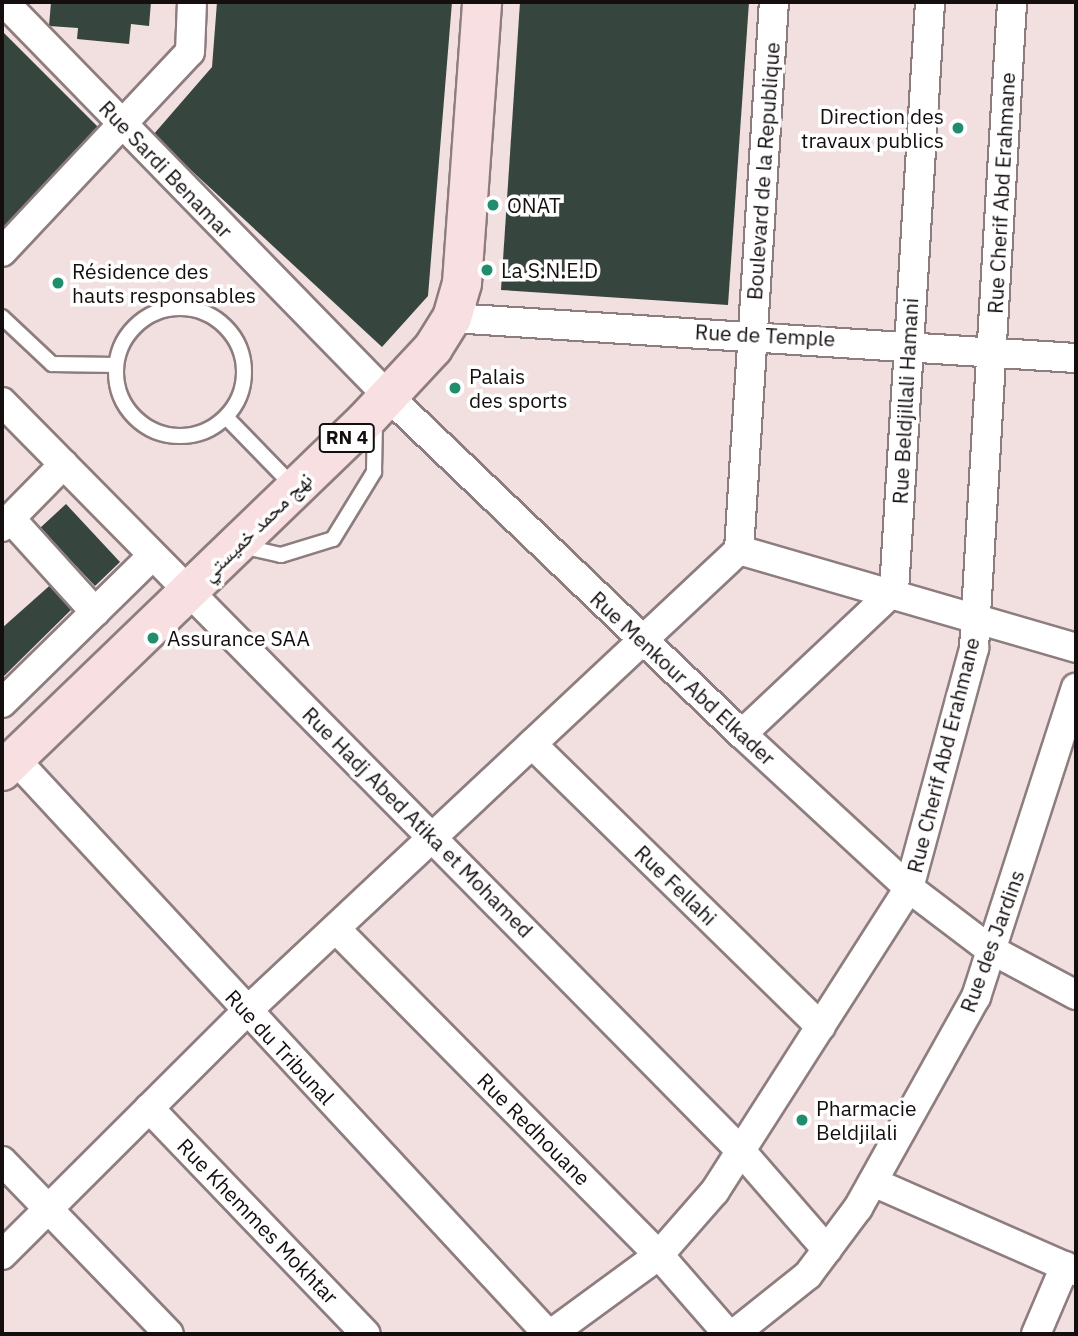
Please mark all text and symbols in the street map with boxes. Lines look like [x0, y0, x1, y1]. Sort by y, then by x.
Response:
street label: Boulevard de la Republique [741, 41, 785, 301]
street label: Rue Cherif Abd Erahmane [982, 72, 1020, 314]
street label: Rue Sardi Benamar [94, 95, 238, 243]
place label: Direction des travaux publics [801, 103, 944, 153]
marker: Direction des travaux publics [950, 120, 966, 136]
place label: ONAT [507, 192, 561, 218]
marker: ONAT [485, 197, 501, 213]
place label: La S.N.E.D [501, 257, 598, 283]
place label: Résidence des hauts responsables [72, 258, 256, 308]
marker: La S.N.E.D [479, 262, 495, 278]
marker: Résidence des hauts responsables [50, 275, 66, 291]
street label: Rue Beldjillali Hamani [887, 297, 923, 505]
street label: Rue de Temple [694, 319, 836, 351]
place label: Palais des sports [469, 363, 567, 413]
marker: Palais des sports [447, 380, 463, 396]
road number: RN 4 [317, 422, 377, 453]
street label: نهج محمد خميستي [195, 466, 317, 586]
street label: Rue Menkour Abd Elkader [585, 586, 781, 770]
place label: Assurance SAA [167, 625, 310, 651]
marker: Assurance SAA [145, 630, 161, 646]
street label: Rue Cherif Abd Erahmane [902, 635, 984, 875]
street label: Rue Hadj Abed Atika et Mohamed [298, 702, 538, 942]
street label: Rue Fellahi [630, 840, 722, 930]
street label: Rue des Jardins [955, 866, 1029, 1016]
street label: Rue du Tribunal [220, 984, 340, 1110]
street label: Rue Redhouane [472, 1067, 596, 1191]
place label: Pharmacie Beldjilali [816, 1095, 916, 1145]
marker: Pharmacie Beldjilali [794, 1112, 810, 1128]
street label: Rue Khemmes Mokhtar [172, 1133, 344, 1309]

